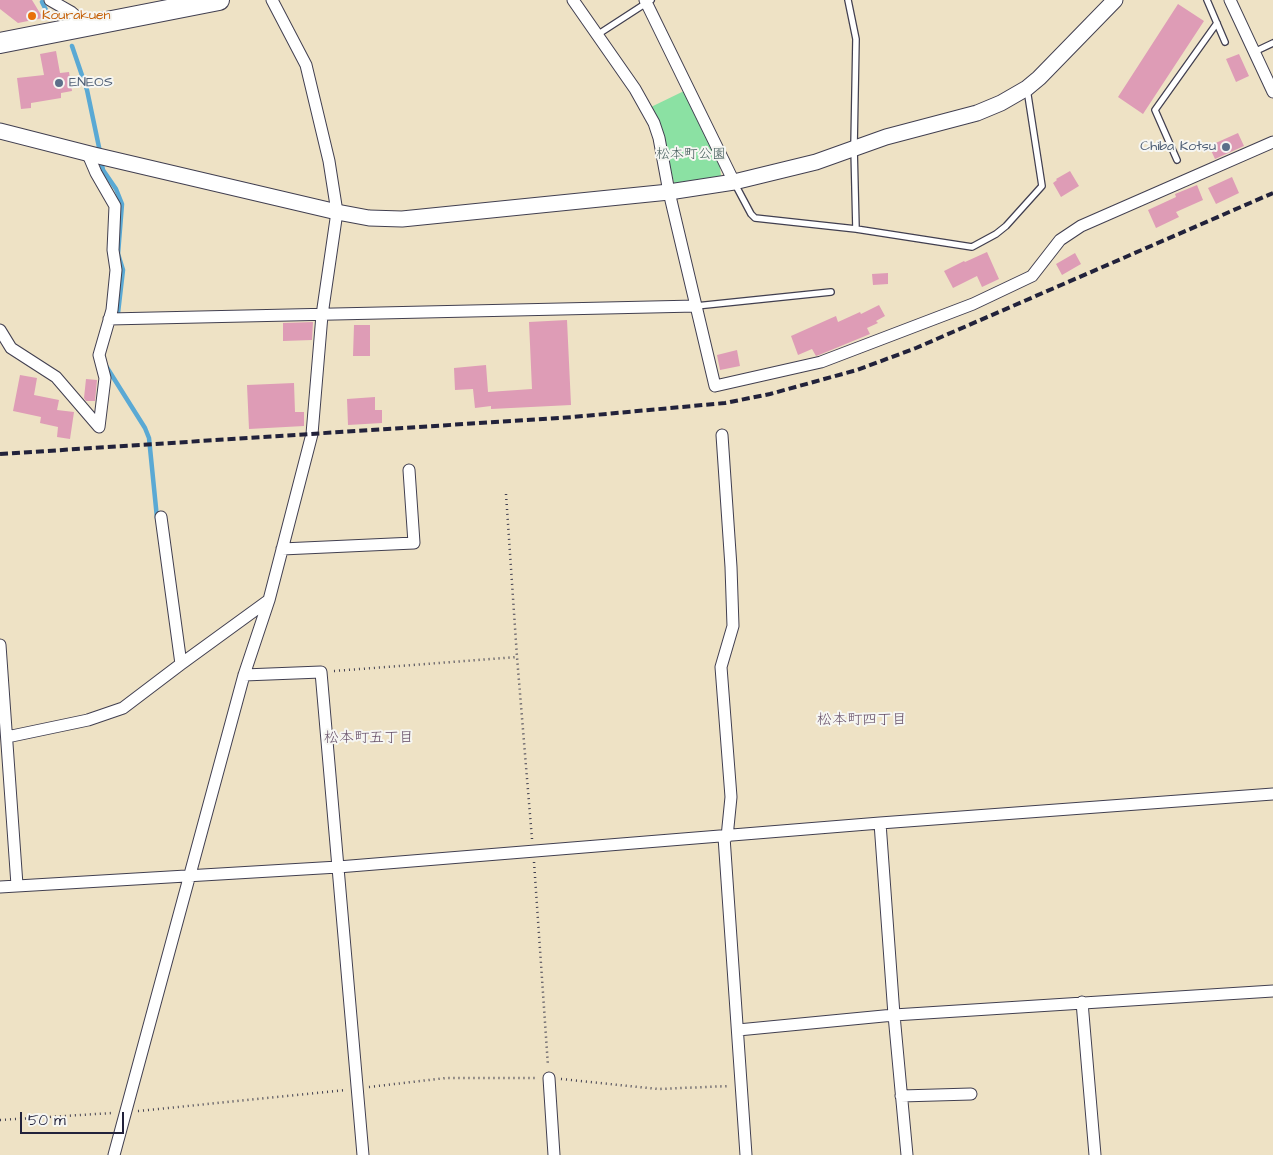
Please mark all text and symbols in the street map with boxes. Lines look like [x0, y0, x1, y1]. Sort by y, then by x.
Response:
place label: Kourakuen [42, 8, 111, 24]
marker: Kourakuen [26, 10, 38, 22]
place label: ENEOS [69, 75, 113, 91]
marker: ENEOS [53, 77, 65, 89]
place label: Chiba Kotsu [1140, 139, 1216, 155]
marker: Chiba Kotsu [1220, 141, 1232, 153]
park label: 松本町公園 [656, 147, 726, 163]
district label: 松本町四丁目 [817, 712, 907, 730]
district label: 松本町五丁目 [324, 730, 414, 748]
scale bar [22, 1102, 126, 1134]
text: 50 m [28, 1110, 66, 1131]

